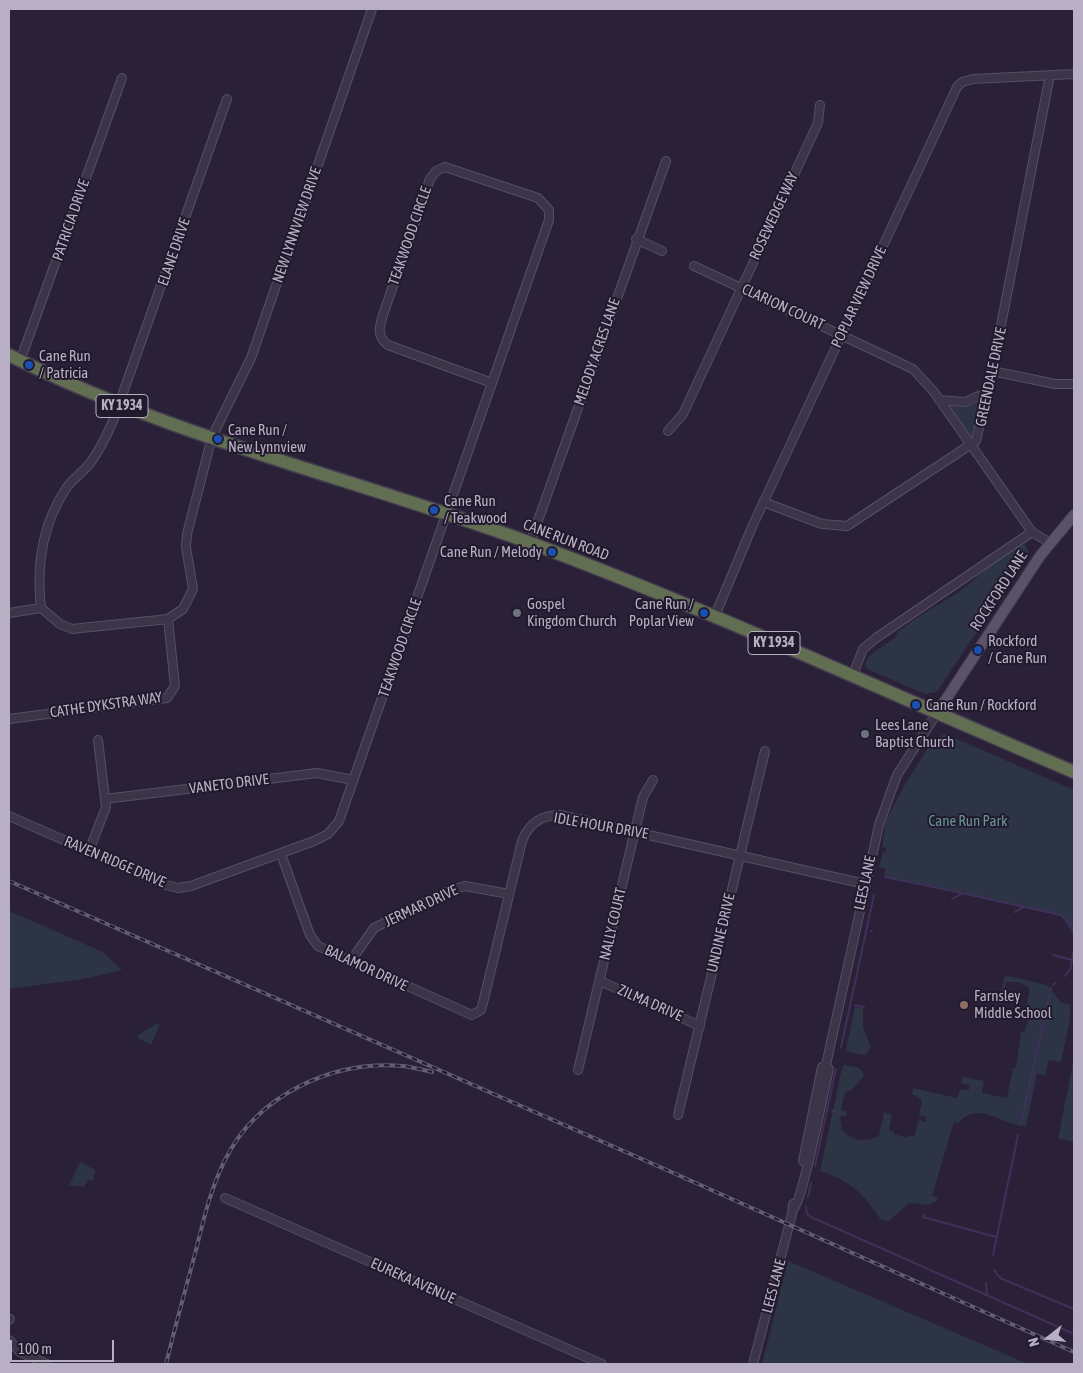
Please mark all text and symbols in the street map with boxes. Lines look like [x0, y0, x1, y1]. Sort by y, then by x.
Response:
street label: NEW LYNNVIEW DRIVE [269, 165, 325, 285]
street label: ROSEWEDGE WAY [746, 169, 802, 263]
street label: PATRICIA DRIVE [49, 177, 93, 263]
street label: TEAKWOOD CIRCLE [385, 184, 435, 288]
street label: ELANE DRIVE [154, 216, 194, 288]
street label: POPLAR VIEW DRIVE [828, 243, 890, 351]
street label: CLARION COURT [739, 280, 827, 334]
street label: MELODY ACRES LANE [570, 296, 624, 408]
street label: GREENDALE DRIVE [972, 326, 1010, 428]
place label: Cane Run / Patricia [39, 347, 91, 382]
marker: Cane Run / Patricia [23, 359, 35, 371]
road number: KY 1934 [96, 394, 148, 418]
place label: Cane Run / New Lynnview [228, 421, 306, 456]
marker: Cane Run / New Lynnview [212, 433, 224, 445]
place label: Cane Run / Teakwood [444, 492, 507, 527]
marker: Cane Run / Teakwood [428, 504, 440, 516]
street label: CANE RUN ROAD [521, 515, 611, 565]
place label: Cane Run / Melody [440, 543, 542, 561]
marker: Cane Run / Melody [546, 546, 558, 558]
street label: ROCKFORD LANE [967, 548, 1031, 634]
place label: Gospel Kingdom Church [527, 595, 617, 630]
place label: Cane Run / Poplar View [629, 595, 694, 630]
street label: TEAKWOOD CIRCLE [375, 596, 425, 700]
marker: Gospel Kingdom Church [511, 607, 523, 619]
marker: Cane Run / Poplar View [698, 607, 710, 619]
road number: KY 1934 [748, 632, 800, 654]
place label: Rockford / Cane Run [988, 632, 1047, 667]
marker: Rockford / Cane Run [972, 644, 984, 656]
street label: CATHE DYKSTRA WAY [49, 688, 163, 722]
place label: Cane Run / Rockford [926, 696, 1036, 714]
marker: Cane Run / Rockford [910, 699, 922, 711]
place label: Lees Lane Baptist Church [875, 716, 954, 751]
marker: Lees Lane Baptist Church [859, 728, 871, 740]
street label: VANETO DRIVE [188, 770, 270, 798]
street label: IDLE HOUR DRIVE [552, 809, 650, 843]
park label: Cane Run Park [929, 812, 1007, 830]
street label: RAVEN RIDGE DRIVE [61, 832, 169, 892]
street label: LEES LANE [850, 854, 880, 912]
street label: JERMAR DRIVE [381, 881, 461, 931]
street label: NALLY COURT [596, 886, 630, 962]
street label: UNDINE DRIVE [703, 892, 739, 974]
street label: BALAMOR DRIVE [322, 941, 410, 995]
street label: ZILMA DRIVE [615, 981, 685, 1025]
place label: Farnsley Middle School [974, 987, 1052, 1022]
marker: Farnsley Middle School [958, 999, 970, 1011]
street label: EUREKA AVENUE [368, 1254, 458, 1308]
street label: LEES LANE [758, 1257, 790, 1315]
north arrow [1023, 1313, 1073, 1363]
scale bar [12, 1330, 116, 1362]
text: N [1025, 1336, 1042, 1348]
text: 100 m [18, 1340, 52, 1357]

